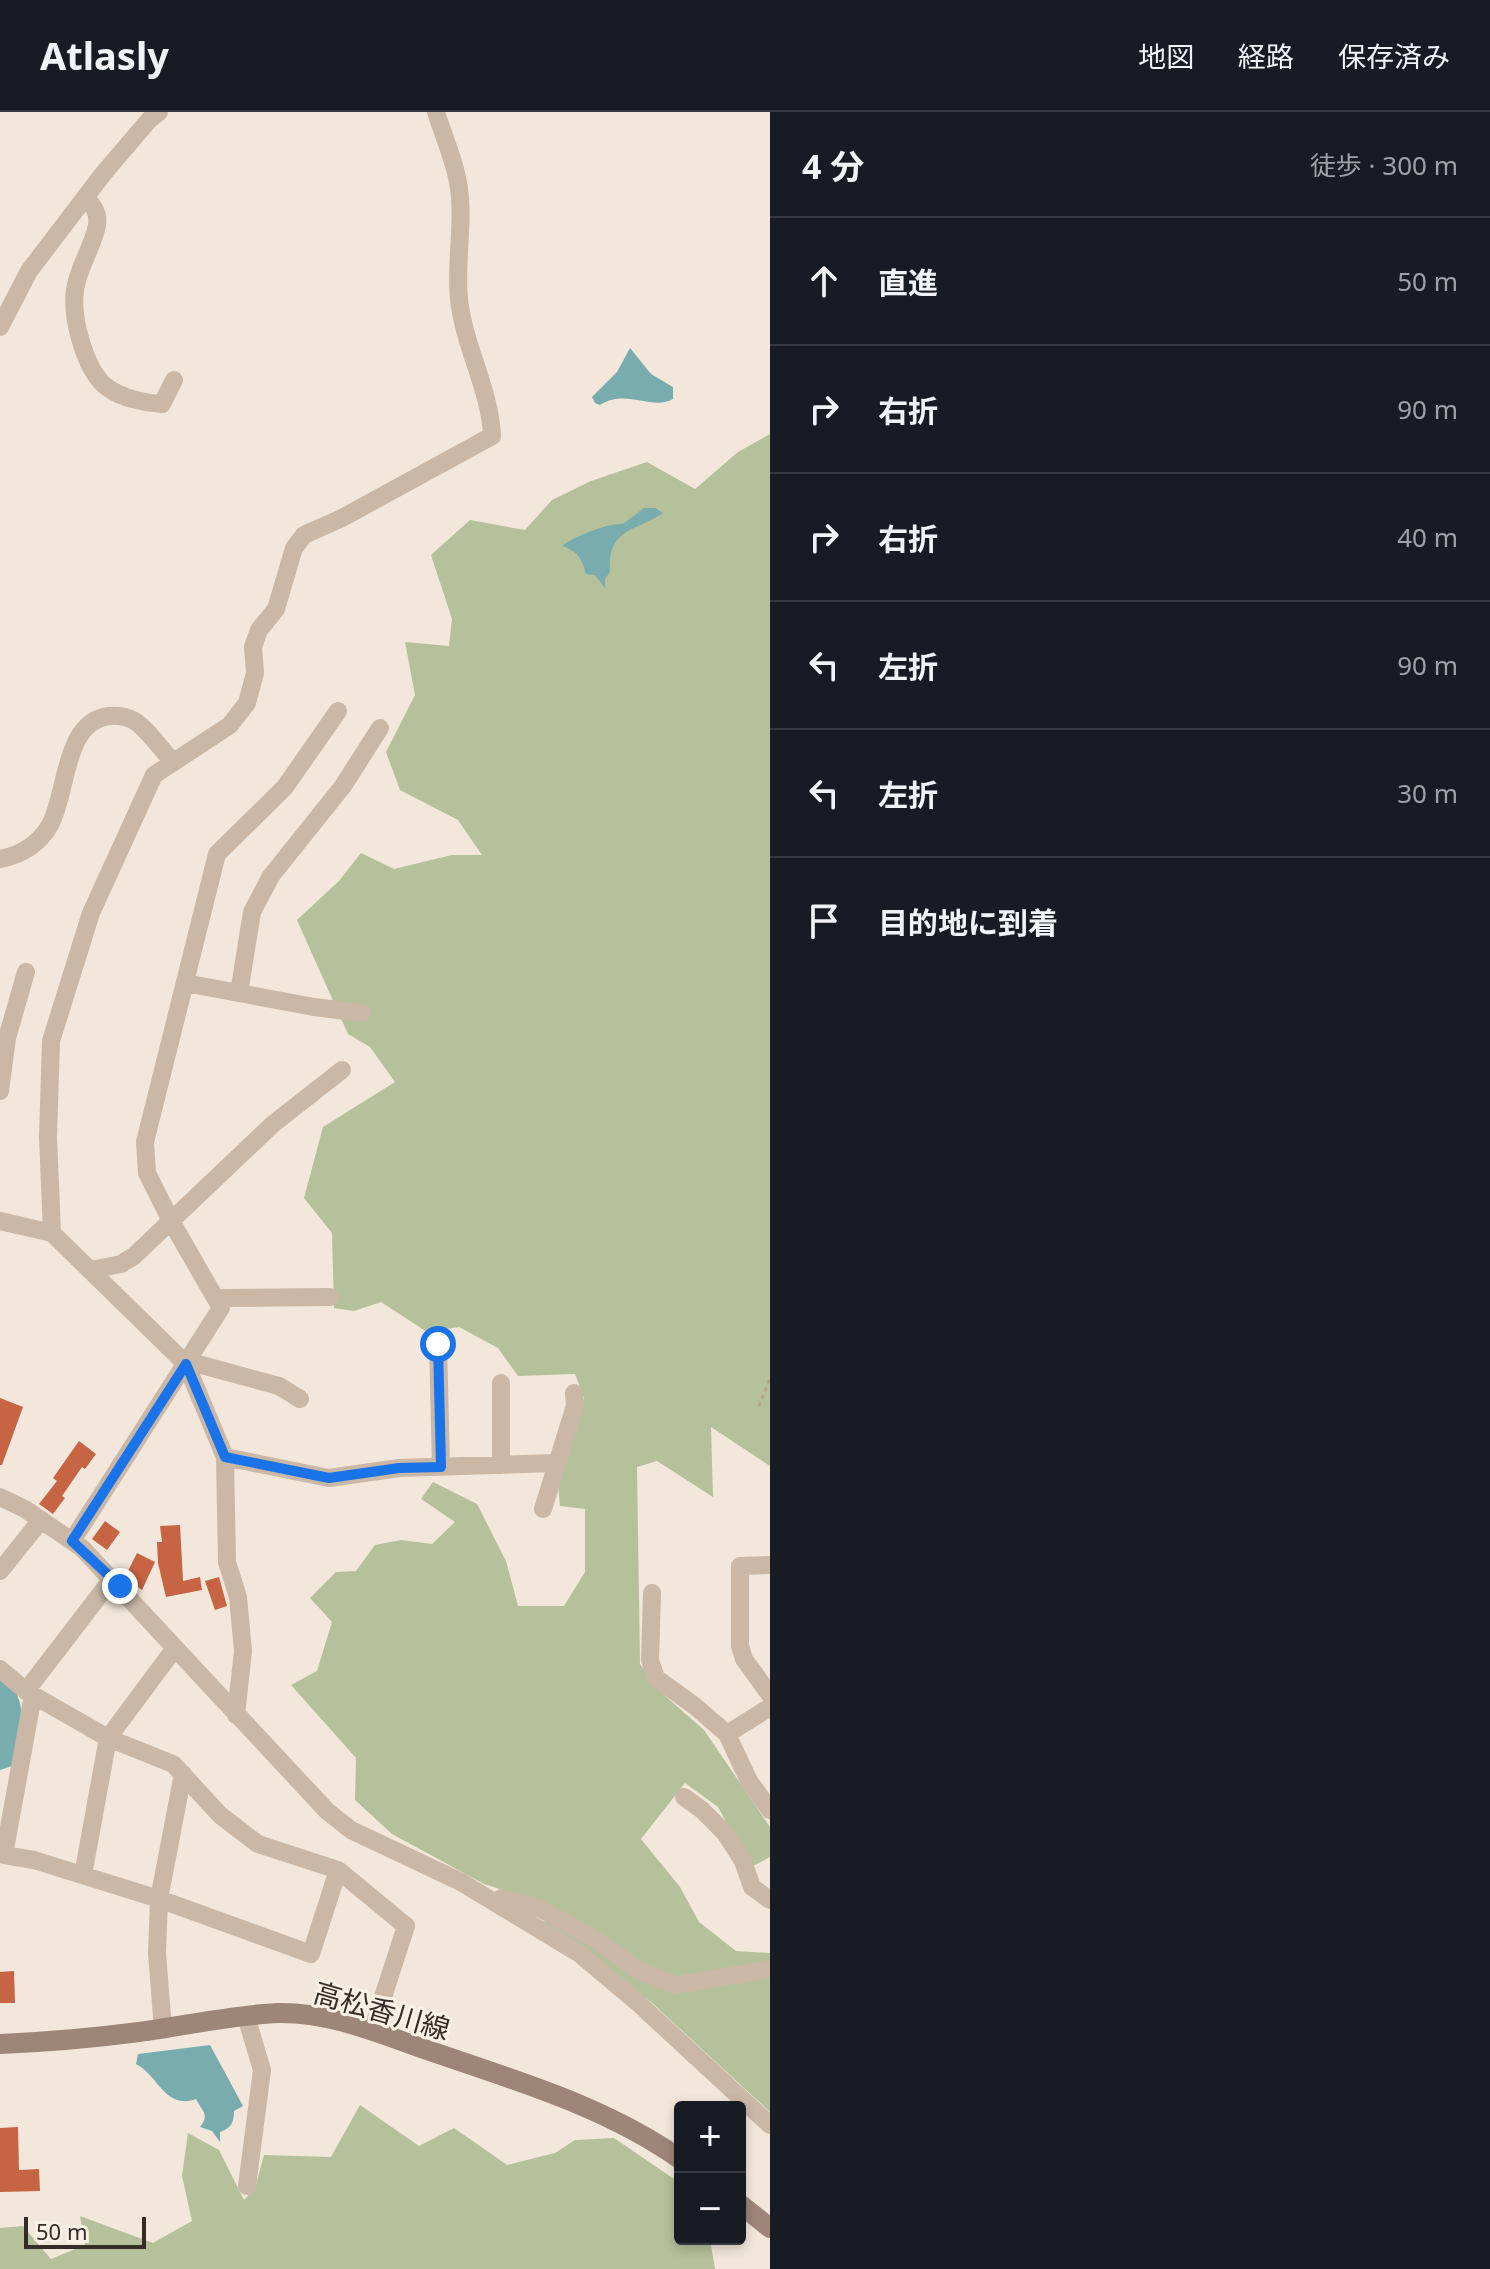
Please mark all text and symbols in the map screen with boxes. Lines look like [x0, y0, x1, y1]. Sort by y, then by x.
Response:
text: Atlasly [40, 29, 169, 81]
text: 地図 [1138, 37, 1194, 75]
text: 経路 [1238, 37, 1294, 75]
text: 保存済み [1338, 37, 1450, 75]
text: 4 分 [802, 143, 864, 189]
text: 徒歩 · 300 m [1310, 147, 1458, 183]
icon: ahead [802, 259, 846, 303]
text: 直進 [878, 262, 938, 303]
text: 50 m [1397, 263, 1458, 299]
icon: right [802, 387, 846, 431]
text: 右折 [878, 390, 938, 431]
text: 90 m [1397, 391, 1458, 427]
icon: right [802, 515, 846, 559]
text: 右折 [878, 518, 938, 559]
text: 40 m [1397, 519, 1458, 555]
icon: left [802, 643, 846, 687]
text: 左折 [878, 646, 938, 687]
text: 90 m [1397, 647, 1458, 683]
icon: left [802, 771, 846, 815]
text: 左折 [878, 774, 938, 815]
text: 30 m [1397, 775, 1458, 811]
icon: arrive [802, 899, 846, 943]
text: 目的地に到着 [878, 902, 1058, 943]
route start [420, 1326, 456, 1362]
route end [102, 1568, 138, 1604]
street label: 高松香川線 [309, 1972, 455, 2048]
map controls [674, 2101, 746, 2245]
button: + [674, 2101, 746, 2173]
button: − [674, 2173, 746, 2245]
scale bar [24, 2213, 146, 2249]
text: 50 m [36, 2216, 87, 2246]

